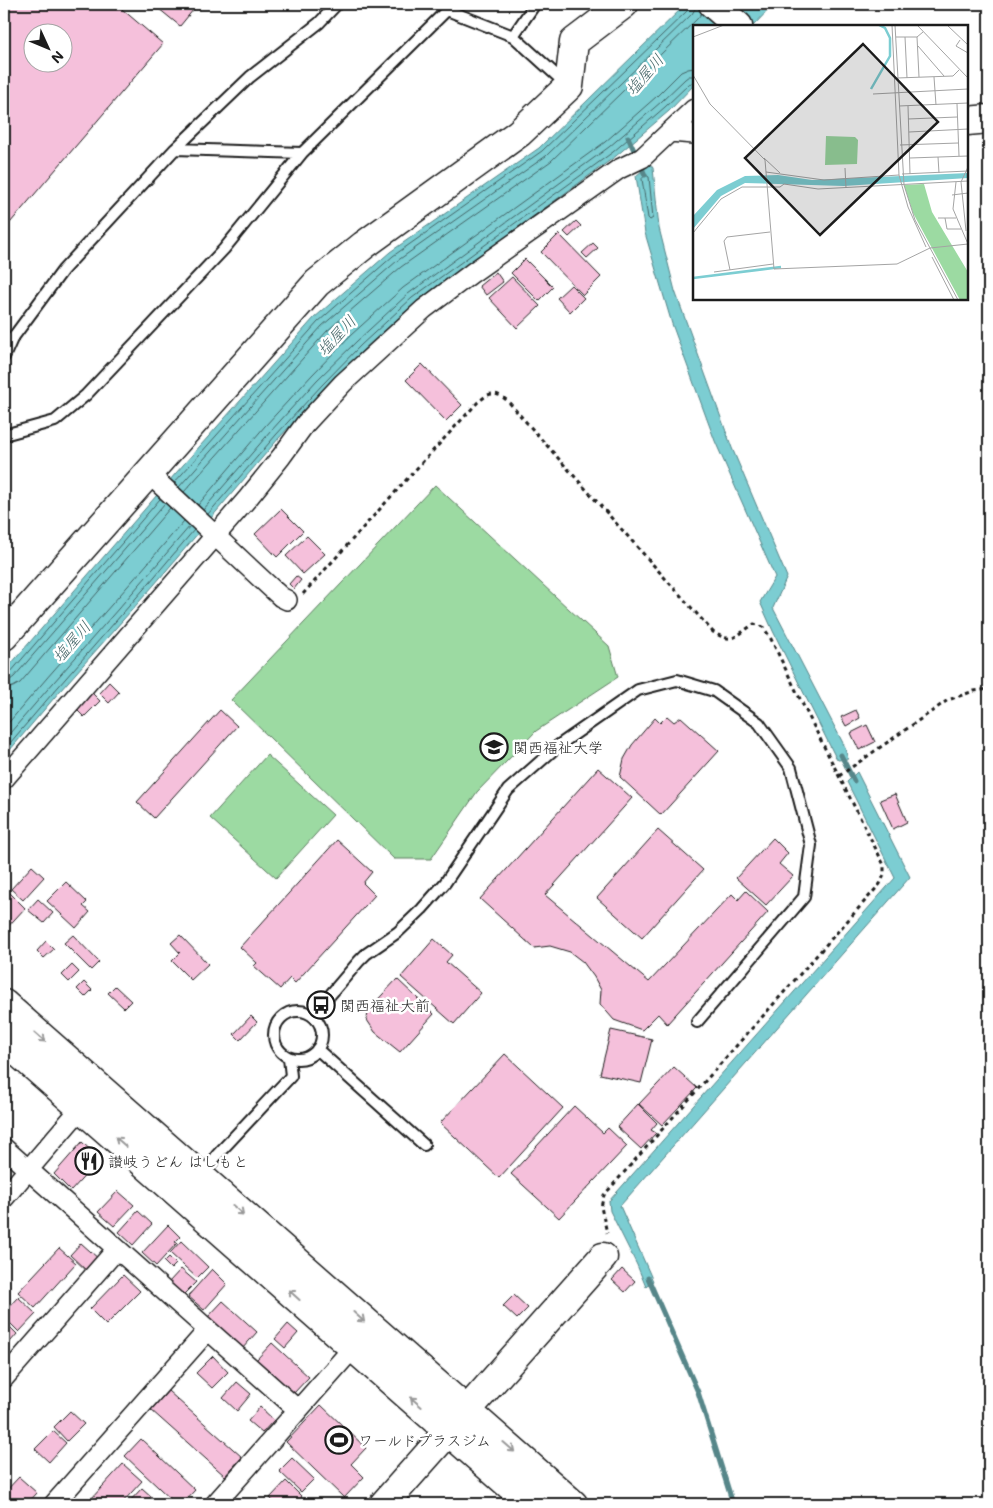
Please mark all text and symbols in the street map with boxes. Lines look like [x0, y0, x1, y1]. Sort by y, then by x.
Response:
north arrow [22, 22, 72, 72]
inset map [693, 25, 968, 300]
text: N [47, 47, 68, 68]
water label: 塩屋川 [620, 49, 668, 99]
water label: 塩屋川 [312, 310, 360, 360]
water label: 塩屋川 [47, 616, 95, 666]
school or university icon: 関西福祉大学 [479, 732, 509, 762]
place label: 関西福祉大学 [513, 737, 603, 757]
bus stop icon: 関西福祉大前 [306, 990, 336, 1020]
place label: 関西福祉大前 [340, 995, 430, 1015]
one-way arrow [34, 1031, 47, 1042]
one-way arrow [114, 1136, 127, 1148]
restaurant icon: 讃岐うどん はしもと [74, 1146, 104, 1176]
place label: 讃岐うどん はしもと [108, 1151, 248, 1171]
one-way arrow [231, 1204, 244, 1215]
one-way arrow [287, 1289, 300, 1301]
one-way arrow [353, 1312, 366, 1323]
one-way arrow [409, 1397, 422, 1408]
sports icon: ワールドプラスジム [324, 1425, 354, 1455]
place label: ワールドプラスジム [358, 1430, 491, 1450]
one-way arrow [502, 1441, 515, 1453]

